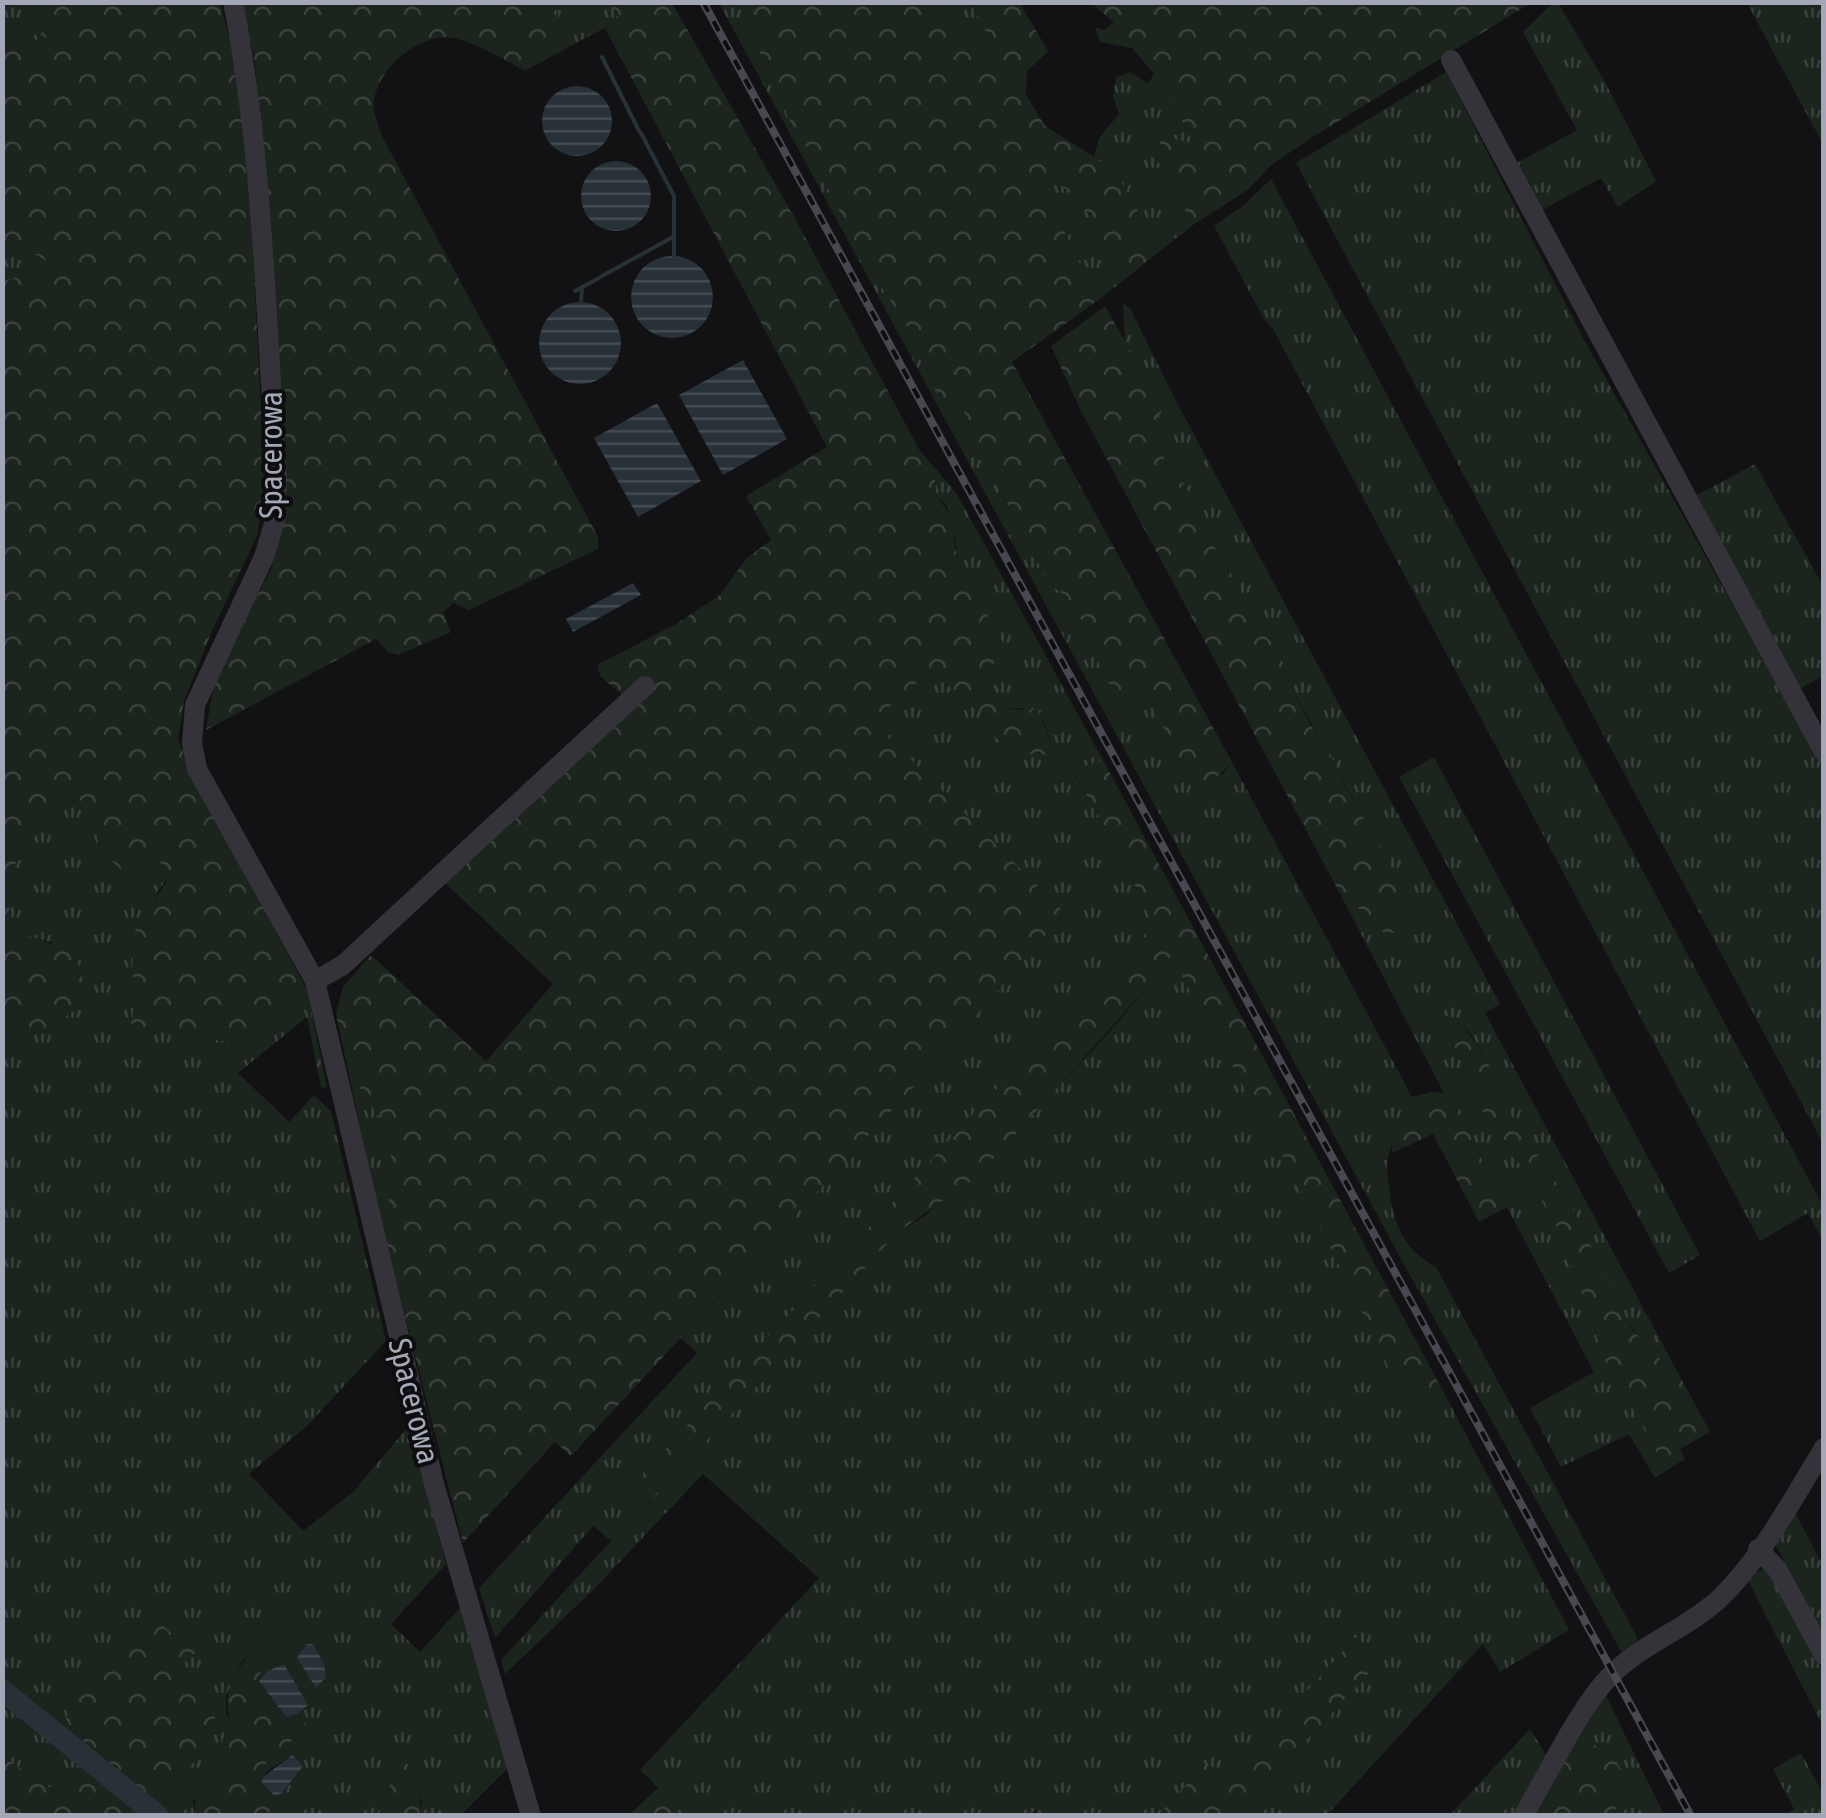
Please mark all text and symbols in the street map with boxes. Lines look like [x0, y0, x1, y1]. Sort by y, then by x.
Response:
street label: Spacerowa [252, 391, 289, 519]
street label: Spacerowa [381, 1334, 448, 1467]

